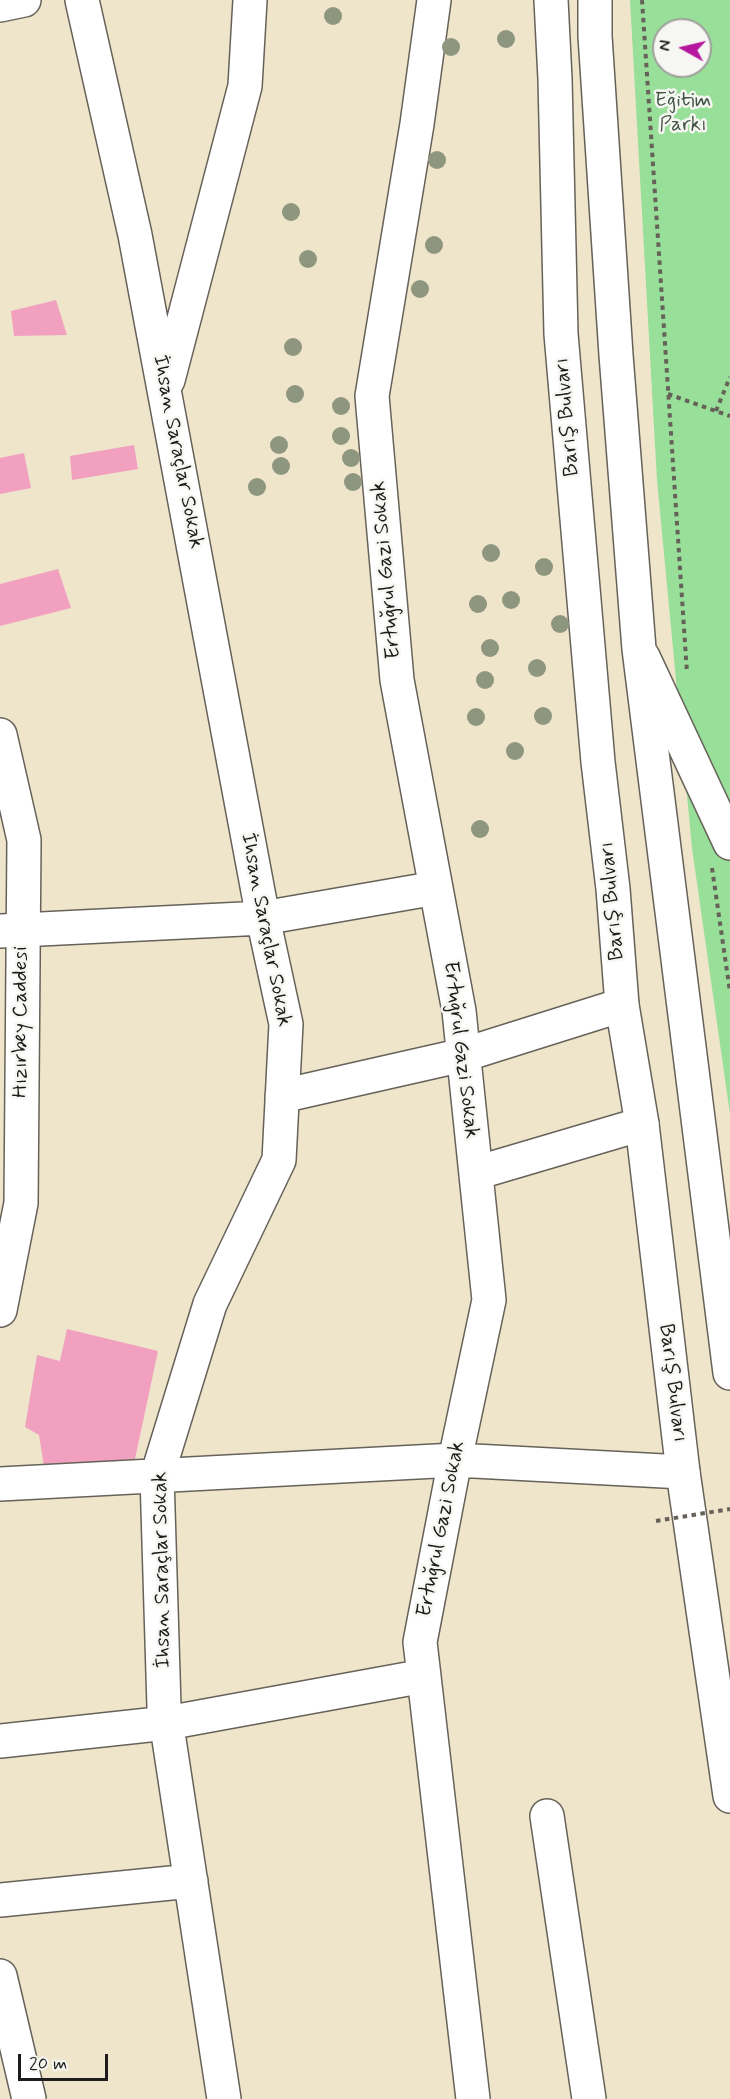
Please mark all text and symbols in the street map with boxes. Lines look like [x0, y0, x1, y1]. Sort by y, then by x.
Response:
north arrow [652, 18, 712, 78]
text: N [655, 39, 677, 52]
park label: Eğitim Parkı [655, 89, 711, 139]
street label: İhsan Saraçlar Sokak [146, 353, 208, 551]
street label: Barış Bulvarı [550, 357, 586, 477]
street label: Ertuğrul Gazi Sokak [367, 480, 407, 660]
street label: İhsan Saraçlar Sokak [234, 831, 296, 1029]
street label: Barış Bulvarı [595, 841, 631, 961]
street label: Hızırbey Caddesi [9, 946, 35, 1098]
street label: Ertuğrul Gazi Sokak [437, 960, 483, 1140]
street label: Barış Bulvarı [652, 1322, 692, 1444]
street label: Ertuğrul Gazi Sokak [413, 1439, 471, 1619]
street label: İhsan Saraçlar Sokak [149, 1471, 177, 1669]
scale bar [21, 2042, 111, 2080]
text: 20 m [29, 2052, 67, 2076]

